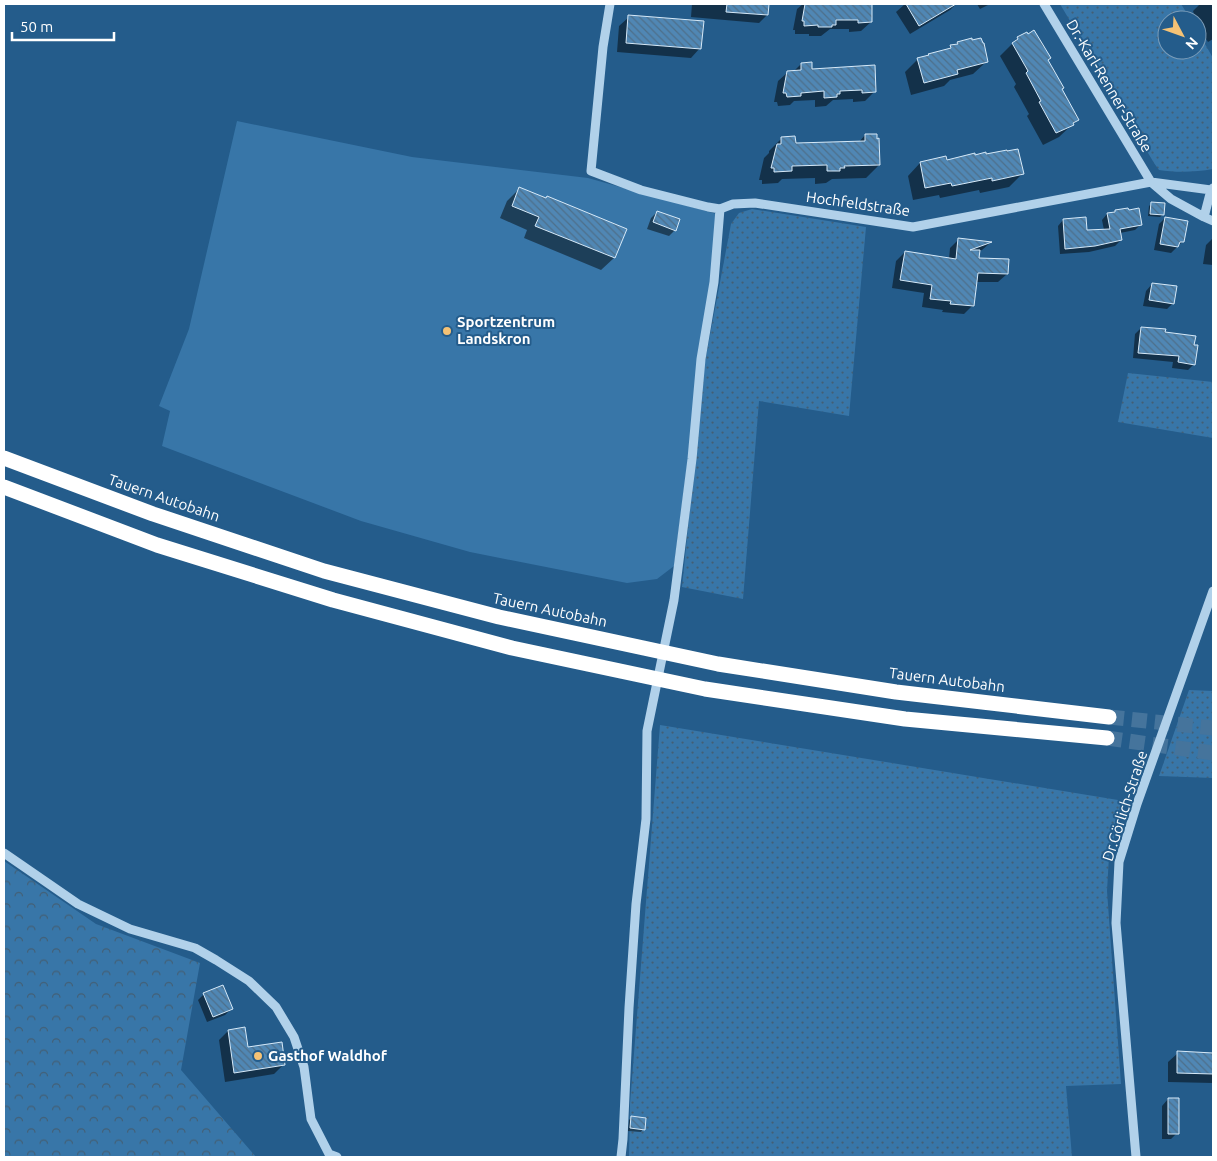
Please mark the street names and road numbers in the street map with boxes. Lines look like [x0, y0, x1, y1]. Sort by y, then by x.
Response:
street label: Dr.-Karl-Renner-Straße [1063, 16, 1156, 155]
street label: Hochfeldstraße [805, 188, 911, 219]
street label: Tauern Autobahn [106, 471, 222, 525]
street label: Tauern Autobahn [491, 589, 609, 630]
street label: Tauern Autobahn [888, 664, 1006, 695]
street label: Dr.Görlich-Straße [1099, 748, 1150, 863]

